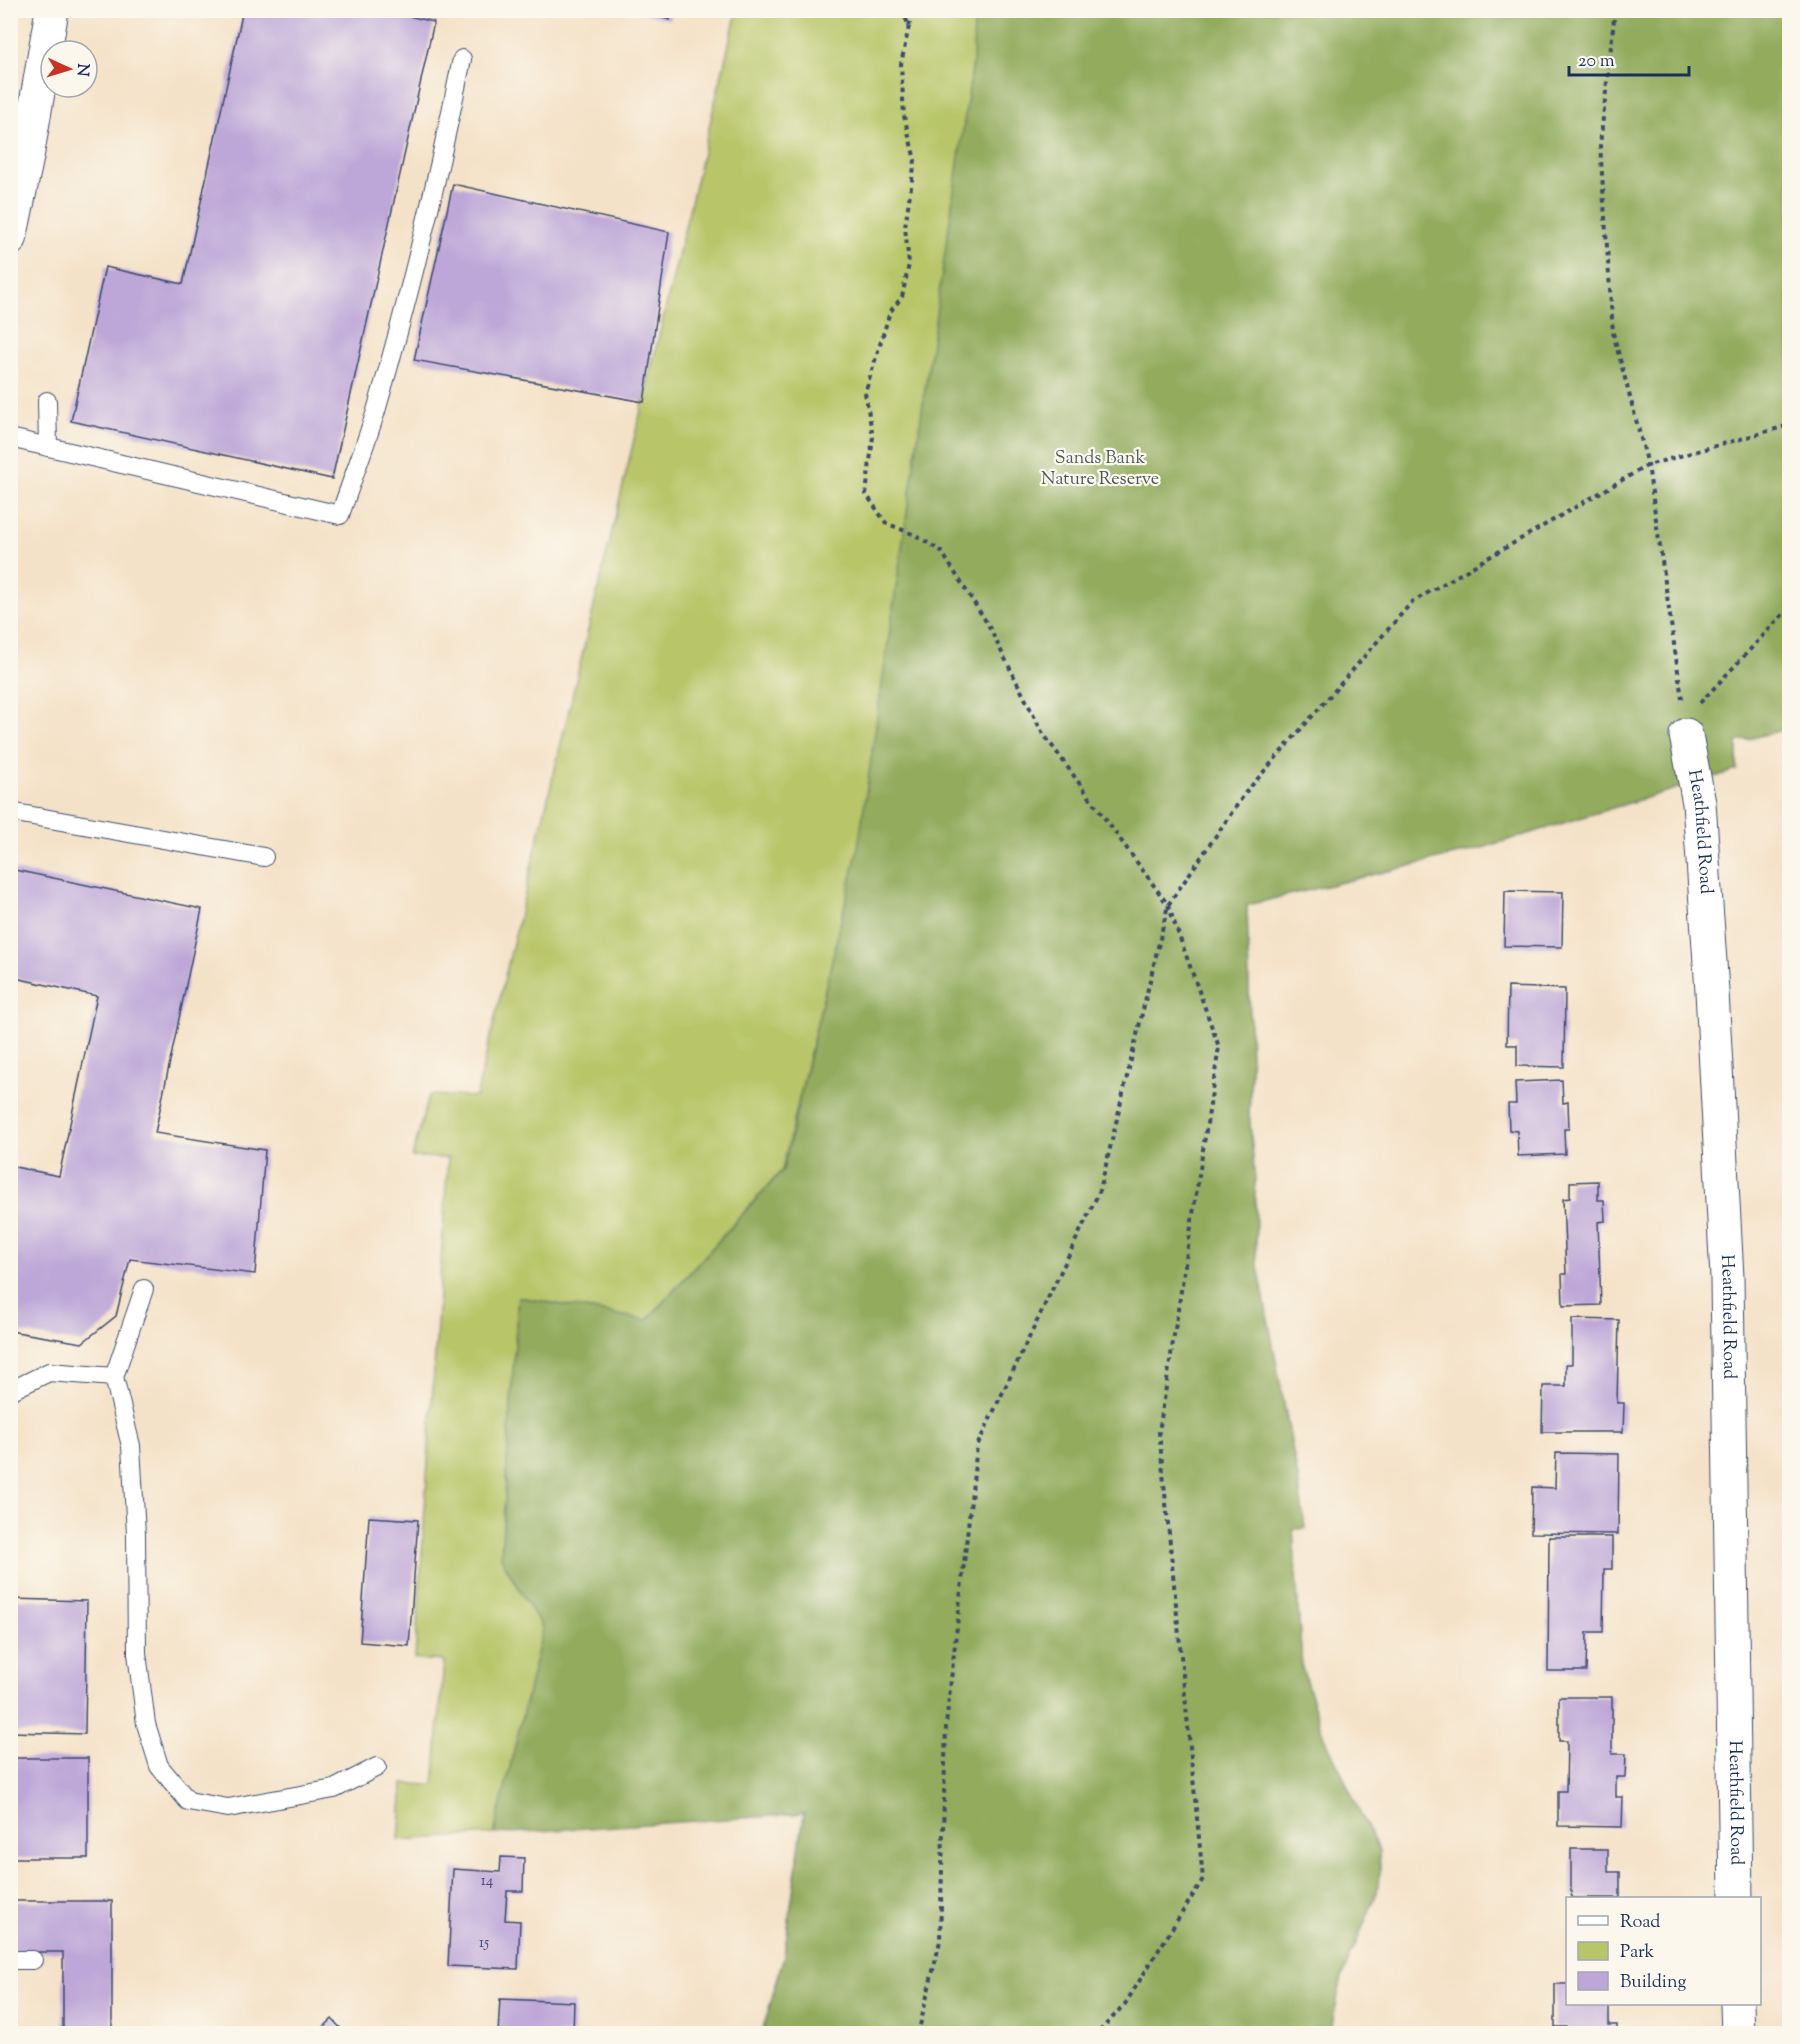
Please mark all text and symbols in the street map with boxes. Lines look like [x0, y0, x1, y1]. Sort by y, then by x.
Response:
north arrow [39, 39, 99, 99]
scale bar [1569, 39, 1689, 77]
text: 20 m [1578, 49, 1615, 75]
text: N [70, 63, 93, 77]
park label: Sands Bank Nature Reserve [1041, 446, 1159, 493]
street label: Heathfield Road [1680, 767, 1718, 895]
street label: Heathfield Road [1713, 1254, 1741, 1380]
street label: Heathfield Road [1721, 1740, 1749, 1866]
house number: 14 [481, 1871, 494, 1892]
legend [1566, 1897, 1761, 2005]
text: Road [1620, 1910, 1660, 1936]
house number: 15 [479, 1933, 489, 1954]
text: Park [1620, 1940, 1655, 1966]
text: Building [1620, 1970, 1686, 1996]

